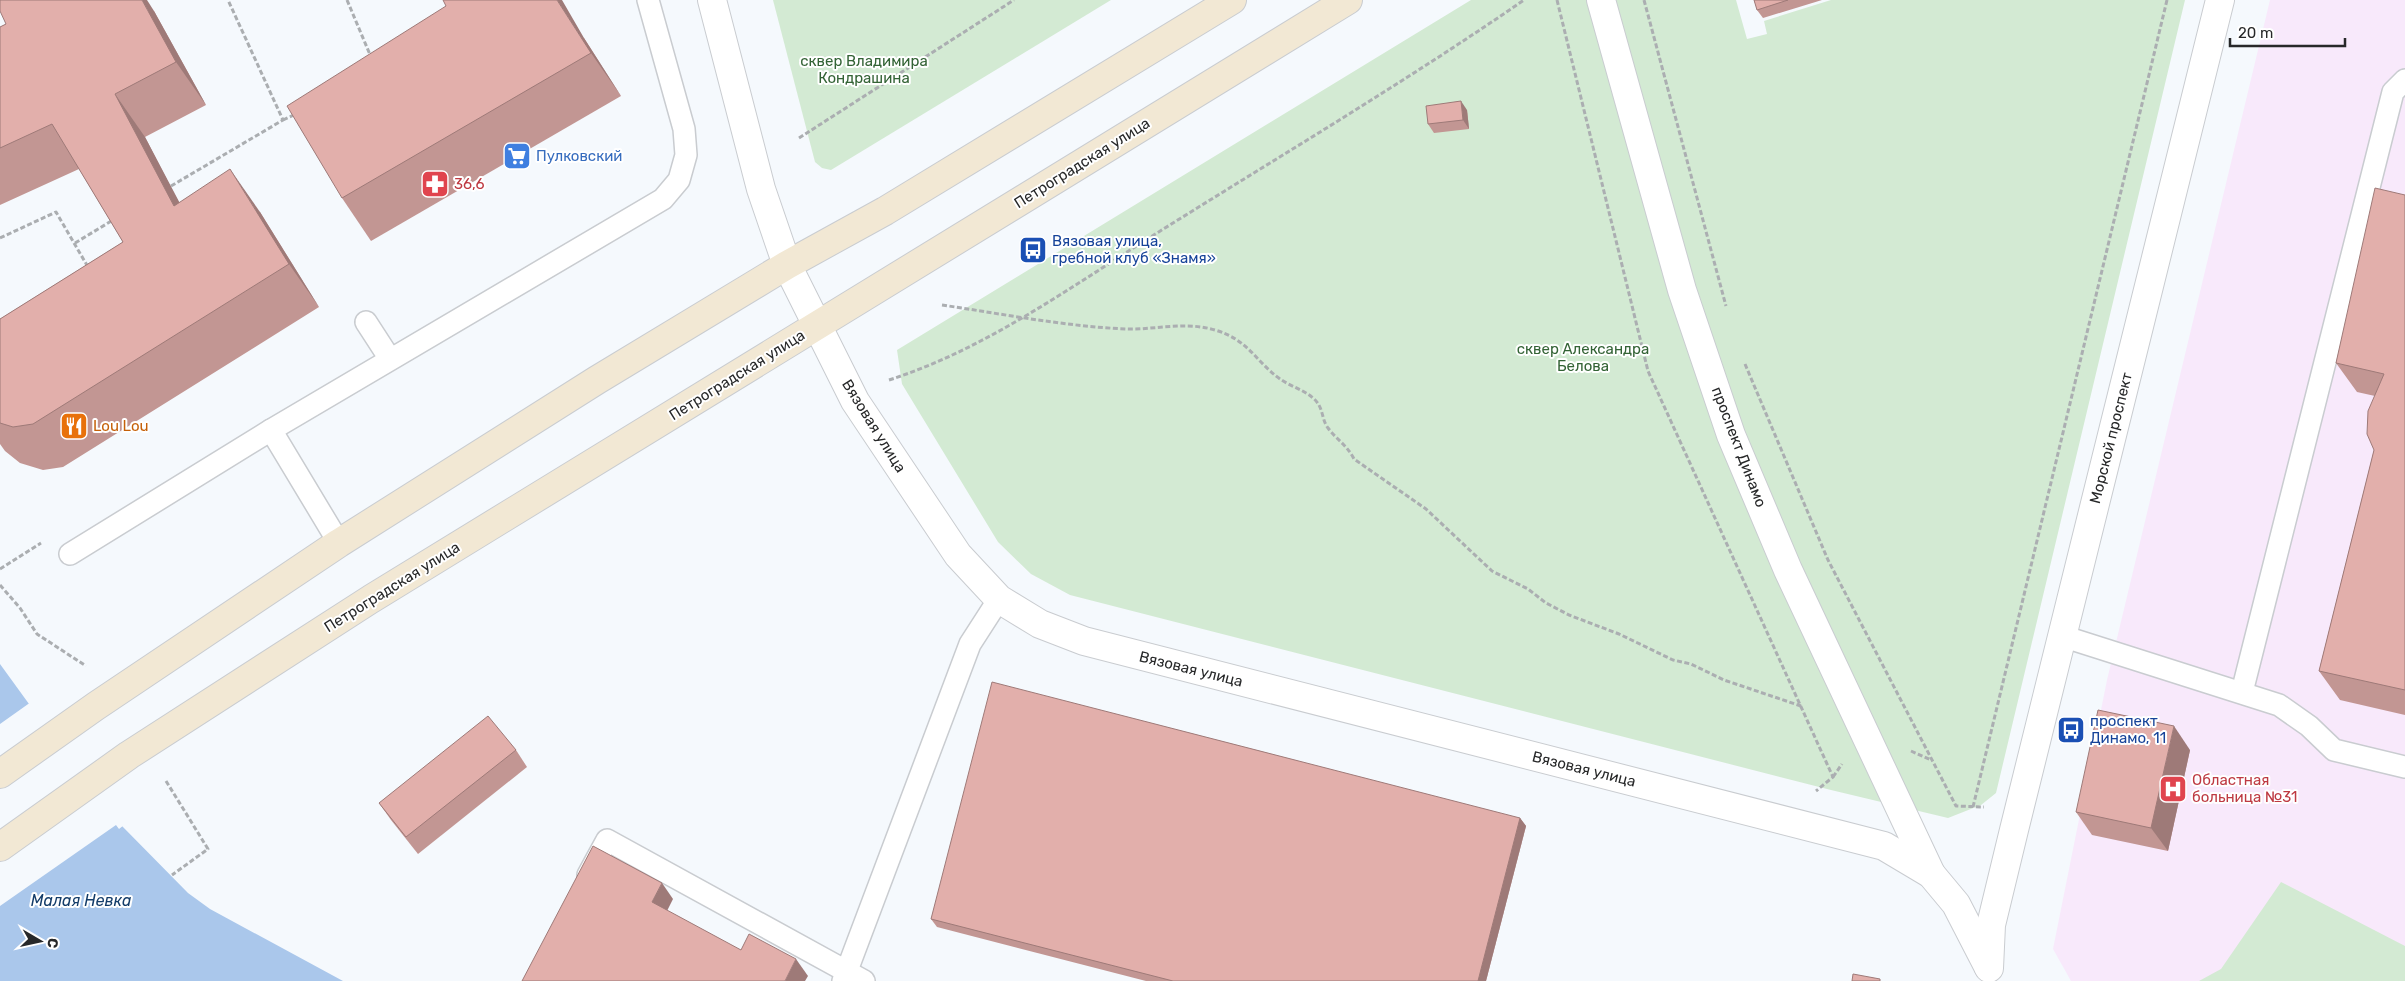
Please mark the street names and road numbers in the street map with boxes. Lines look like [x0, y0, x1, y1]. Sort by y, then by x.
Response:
street label: Петроградская улица [1011, 114, 1153, 212]
street label: Петроградская улица [666, 326, 808, 424]
street label: Морской проспект [2086, 370, 2136, 505]
street label: Вязовая улица [838, 376, 910, 476]
street label: проспект Динамо [1708, 384, 1770, 510]
street label: Петроградская улица [321, 538, 463, 636]
street label: Вязовая улица [1137, 647, 1245, 691]
street label: Вязовая улица [1530, 747, 1638, 791]

